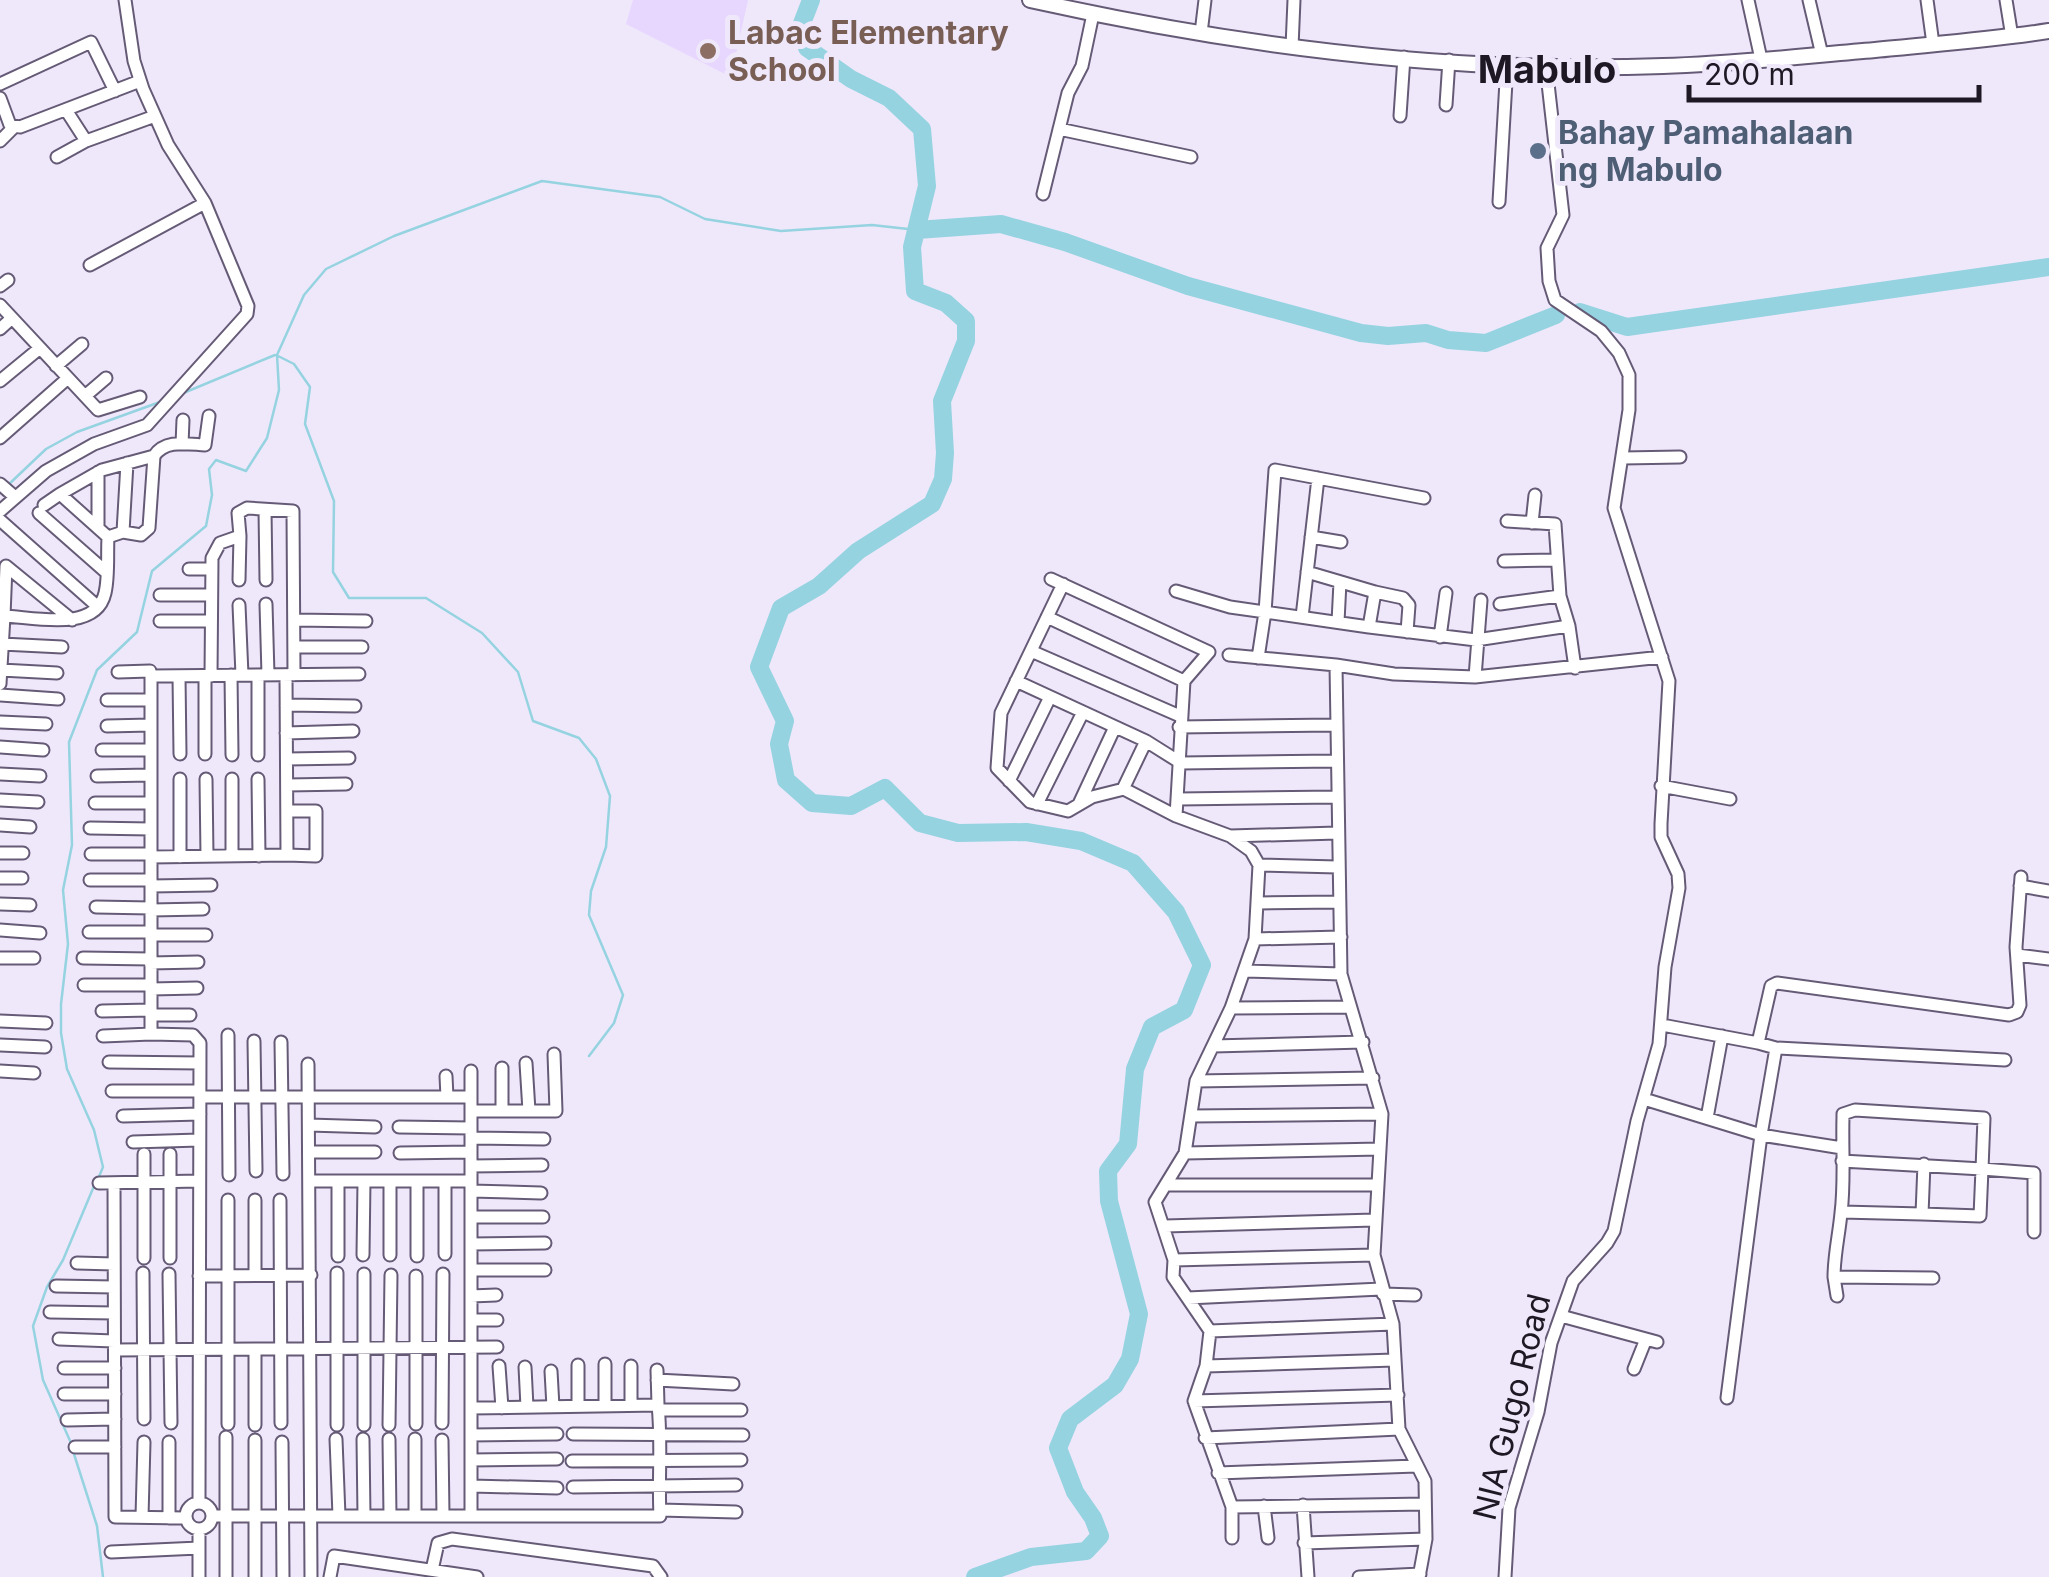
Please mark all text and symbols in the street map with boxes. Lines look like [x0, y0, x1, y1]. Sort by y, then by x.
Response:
place label: Labac Elementary School [728, 13, 1009, 89]
marker: Labac Elementary School [697, 40, 719, 62]
scale bar [1689, 40, 1979, 102]
district label: Mabulo [1478, 46, 1616, 92]
text: 200 m [1704, 56, 1795, 92]
place label: Bahay Pamahalaan ng Mabulo [1558, 113, 1853, 189]
marker: Bahay Pamahalaan ng Mabulo [1527, 140, 1549, 162]
street label: NIA Gugo Road [1465, 1290, 1558, 1524]

